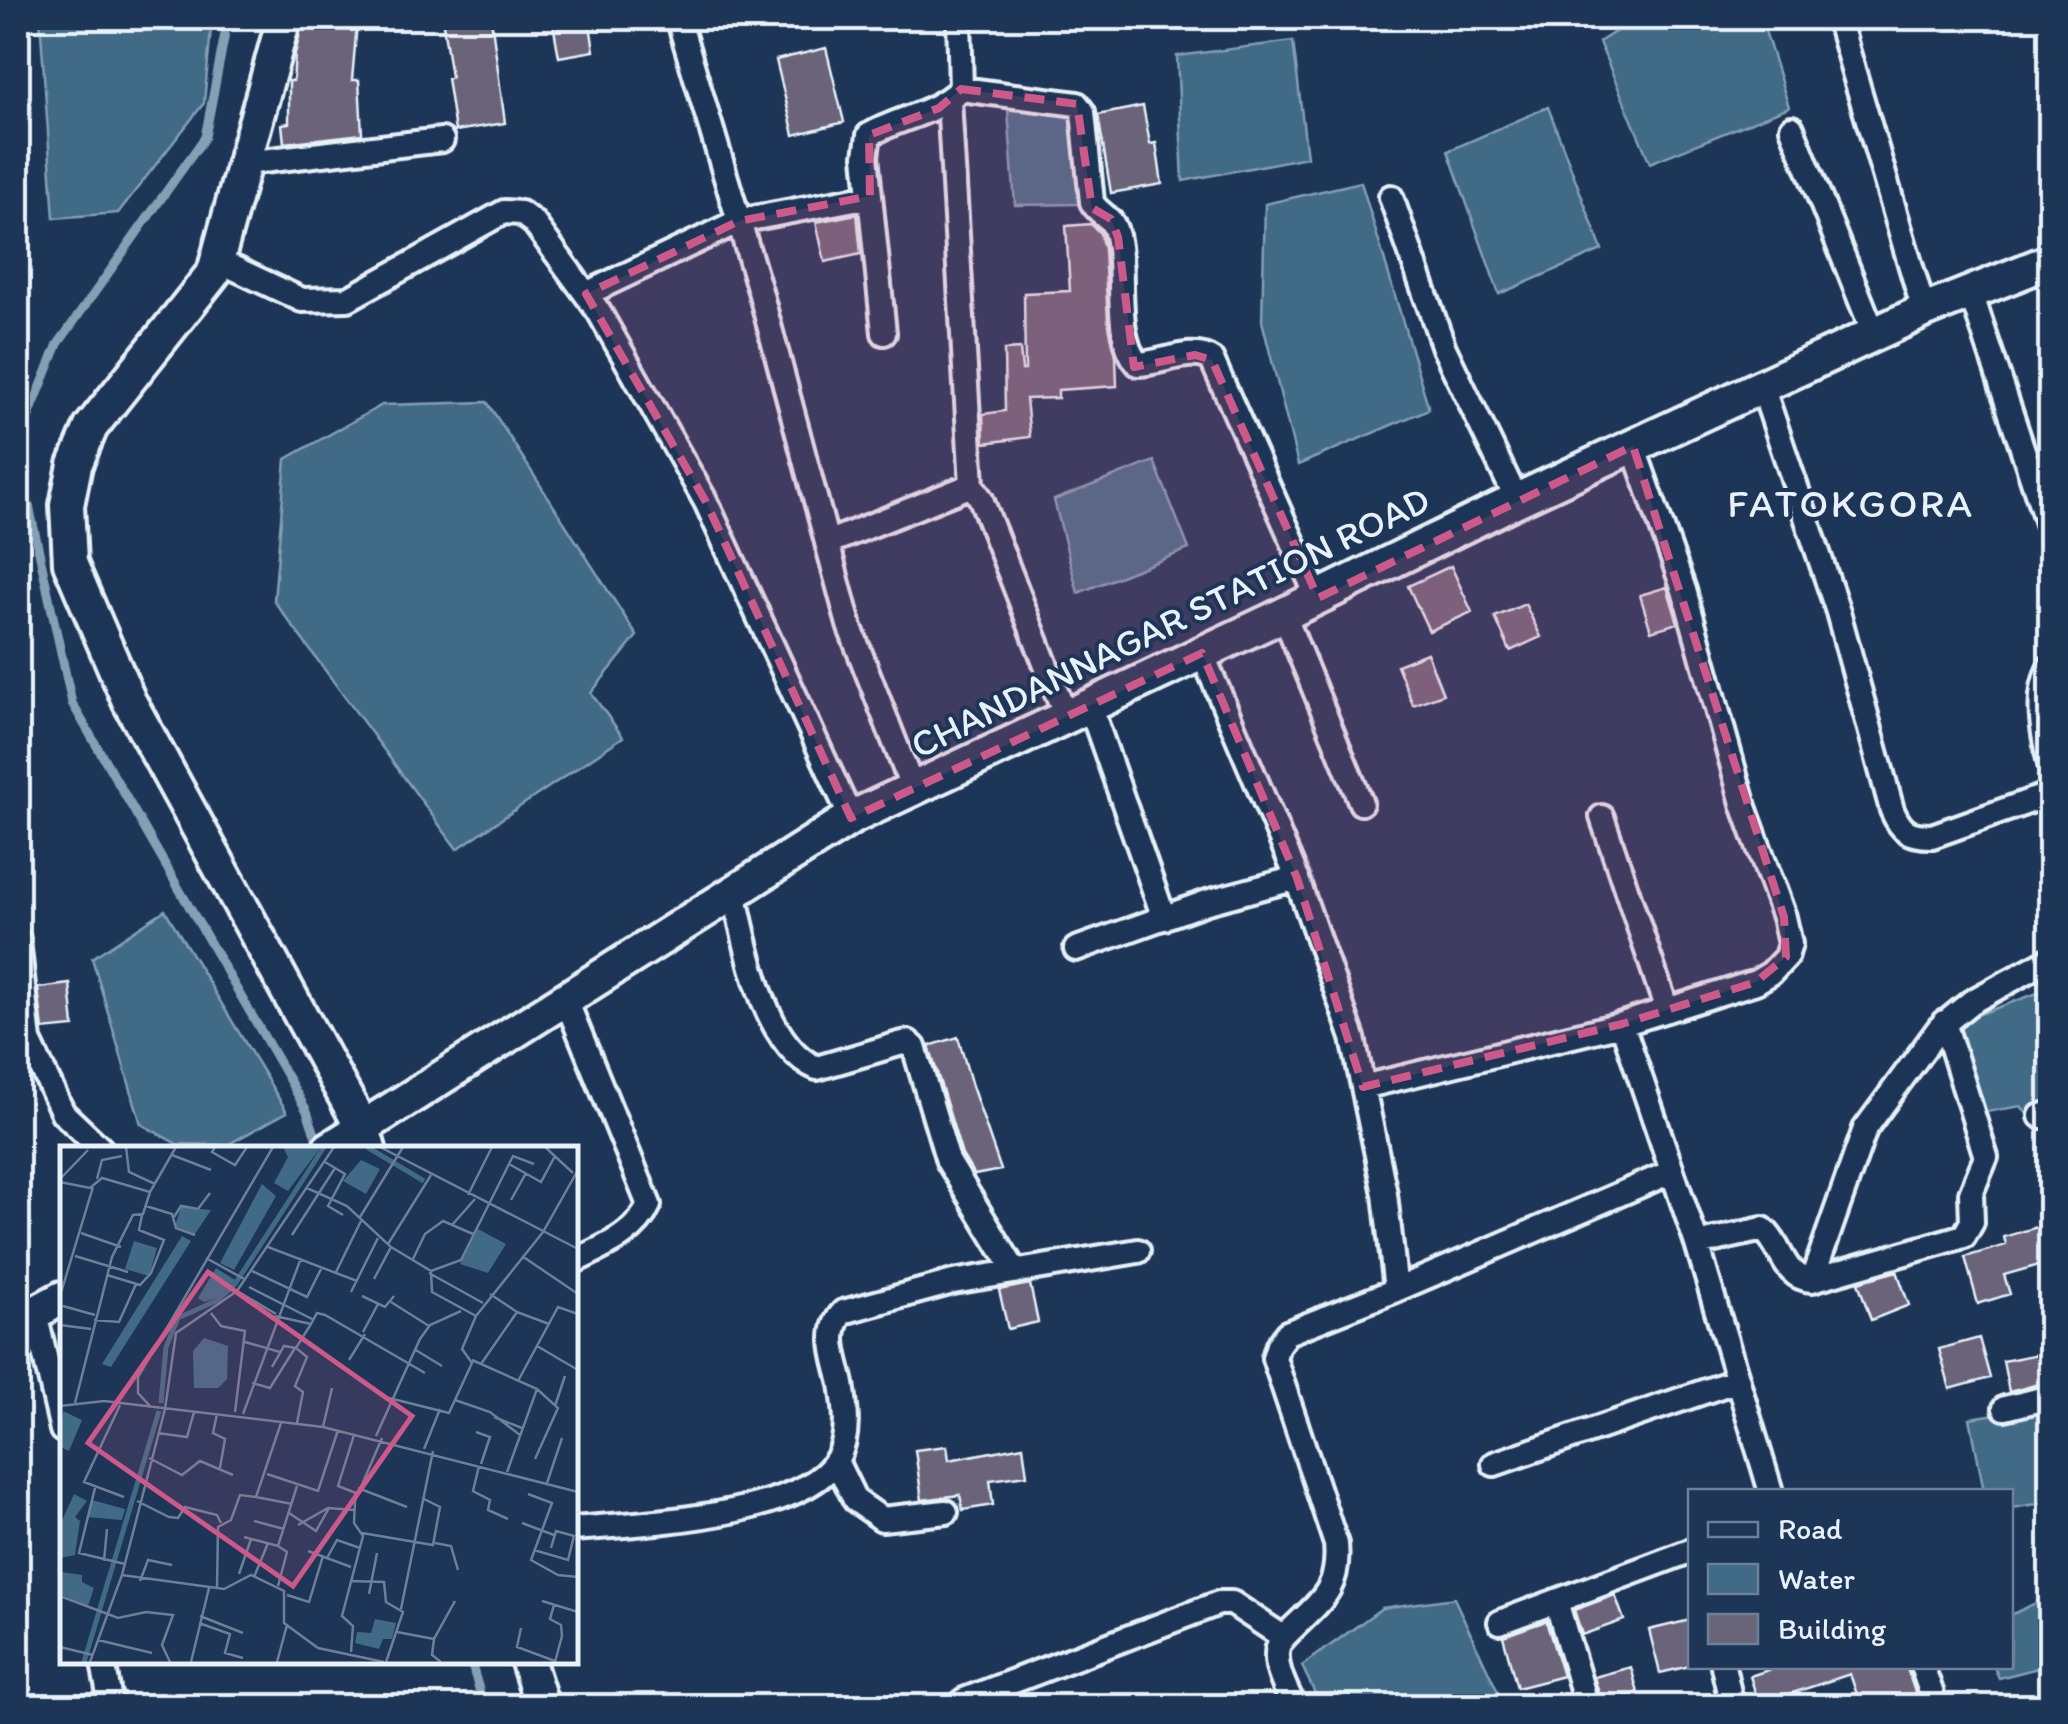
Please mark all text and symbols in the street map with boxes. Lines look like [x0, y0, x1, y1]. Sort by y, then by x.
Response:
street label: CHANDANNAGAR STATION ROAD [903, 476, 1437, 768]
district label: FATOKGORA [1727, 479, 1975, 527]
inset map [60, 1146, 578, 1664]
legend [1688, 1489, 2013, 1669]
text: Road [1778, 1510, 1843, 1547]
text: Water [1778, 1560, 1856, 1597]
text: Building [1778, 1610, 1887, 1647]

